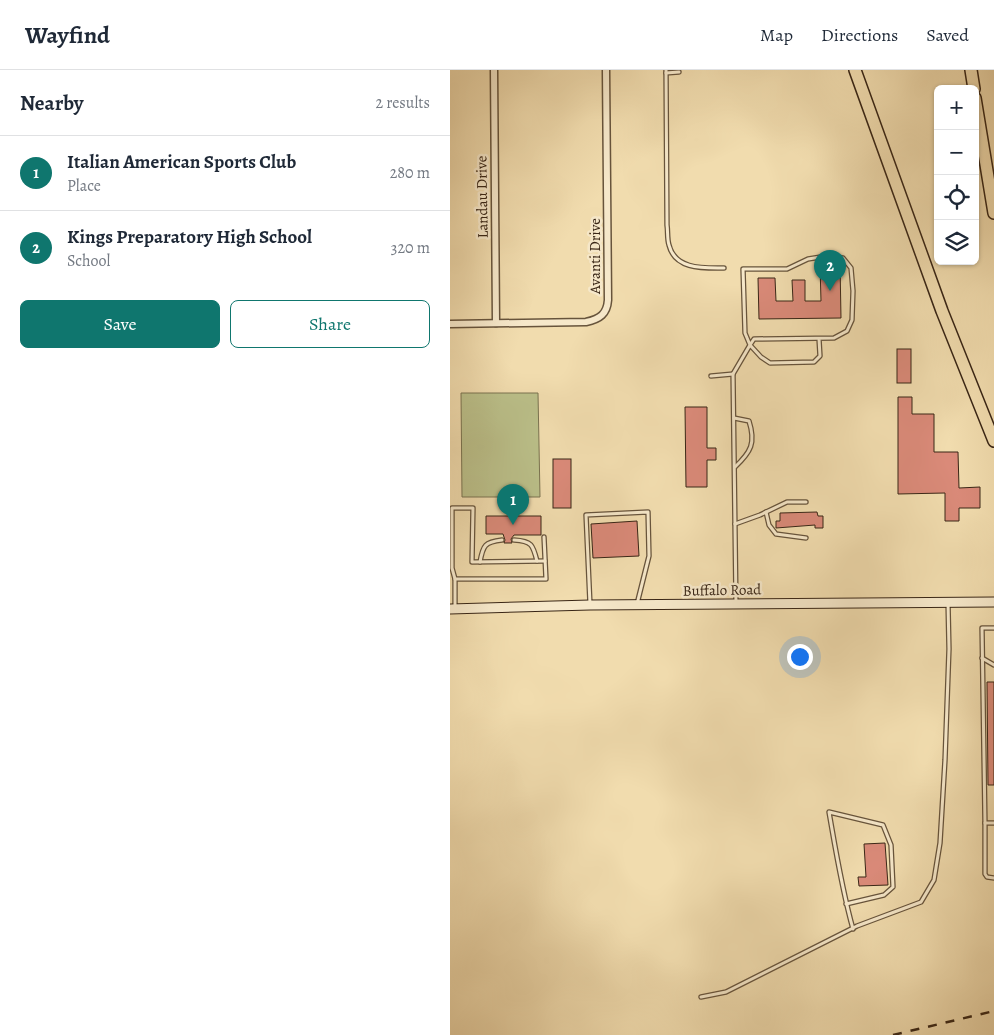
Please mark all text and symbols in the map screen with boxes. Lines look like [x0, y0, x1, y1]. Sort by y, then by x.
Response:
text: Wayfind [25, 19, 110, 51]
text: Map [760, 23, 793, 47]
text: Directions [821, 23, 898, 47]
text: Saved [926, 23, 969, 47]
map controls [934, 85, 979, 265]
button: + [934, 85, 979, 130]
text: Nearby [20, 89, 83, 117]
text: 2 results [375, 92, 430, 114]
button: − [934, 130, 979, 175]
text: Italian American Sports Club [67, 149, 296, 175]
street label: Landau Drive [471, 155, 493, 238]
text: 1 [33, 162, 39, 184]
text: 280 m [390, 162, 430, 184]
text: Place [67, 175, 101, 197]
button: locate [934, 175, 979, 220]
street label: Avanti Drive [585, 218, 605, 295]
button: layers [934, 220, 979, 265]
text: Kings Preparatory High School [67, 224, 312, 250]
text: 2 [32, 237, 40, 259]
text: 320 m [391, 237, 430, 259]
text: School [67, 250, 110, 272]
pin: 2 [814, 250, 846, 291]
button: Save [20, 300, 220, 348]
button: Share [230, 300, 430, 348]
pin: 1 [497, 484, 529, 525]
street label: Buffalo Road [682, 579, 762, 601]
your location [787, 644, 813, 670]

